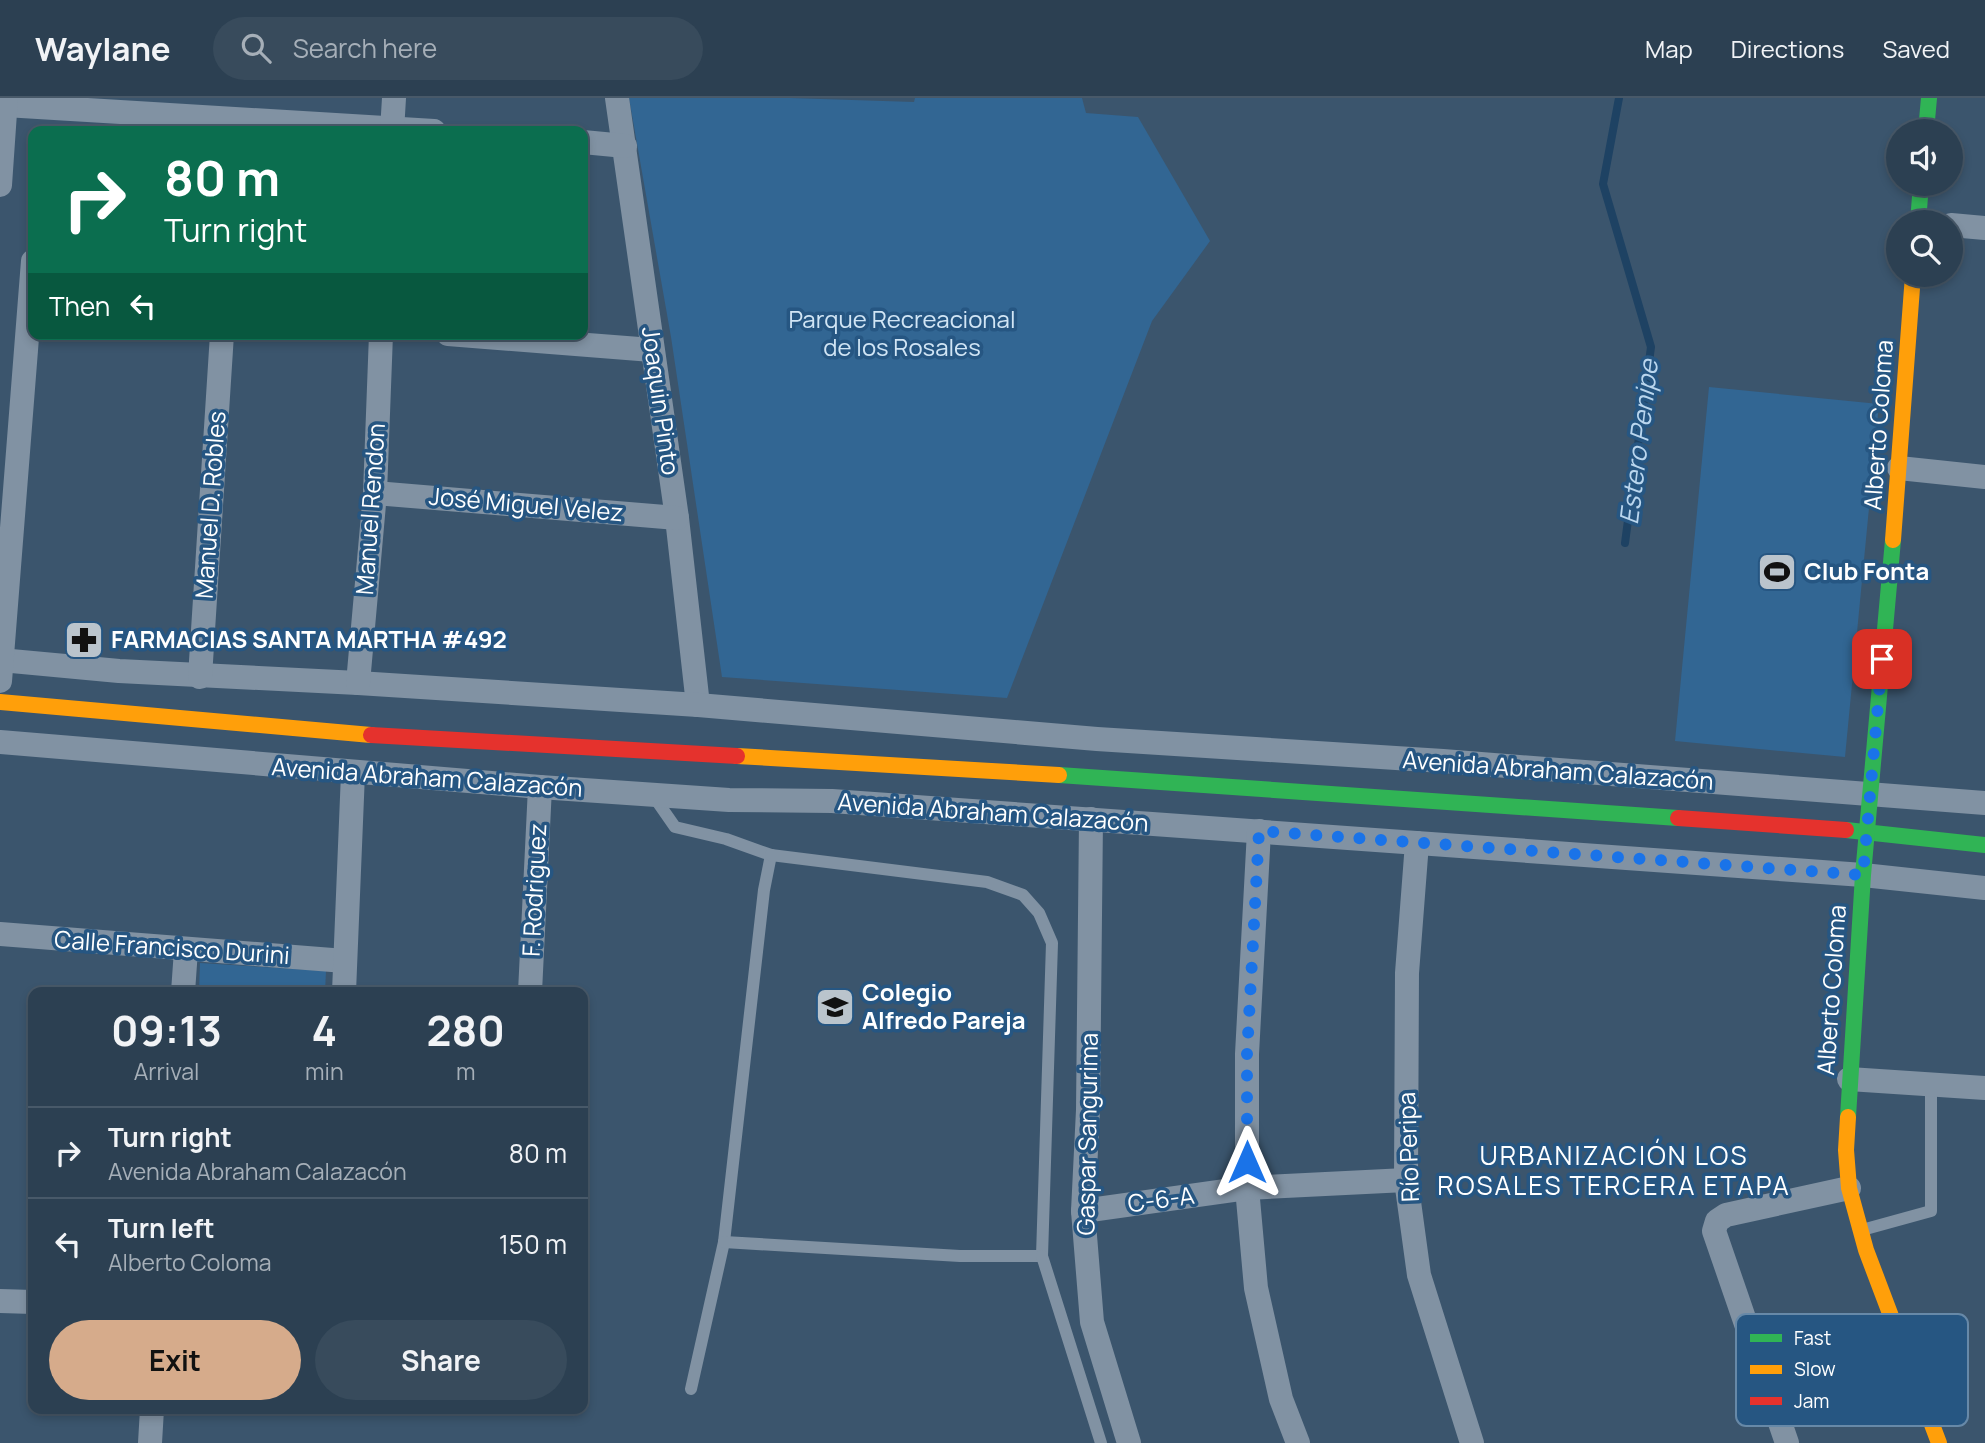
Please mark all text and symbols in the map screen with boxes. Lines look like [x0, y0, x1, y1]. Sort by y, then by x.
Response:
search box [213, 17, 703, 80]
text: Waylane [35, 26, 171, 71]
icon: search [237, 29, 275, 67]
text: Search here [293, 30, 437, 66]
text: Map [1645, 32, 1693, 65]
text: Directions [1731, 32, 1844, 65]
text: Saved [1882, 32, 1950, 65]
map controls [1886, 119, 1963, 287]
button: sound [1886, 119, 1963, 196]
text: 80 m [164, 144, 280, 211]
icon: right [49, 154, 140, 245]
text: Turn right [164, 208, 307, 252]
button: search [1886, 210, 1963, 287]
icon: left [124, 287, 162, 325]
text: Then [49, 288, 110, 324]
park label: Parque Recreacional de los Rosales [788, 302, 1016, 363]
street label: Joaquin Pinto [635, 324, 688, 477]
street label: Alberto Coloma [1855, 339, 1900, 511]
water label: Estero Penipe [1610, 356, 1666, 526]
street label: Manuel D. Robles [186, 410, 233, 600]
street label: Manuel Rendon [347, 422, 392, 596]
street label: José Miguel Velez [428, 479, 625, 528]
sports icon: Club Fonta [1756, 551, 1798, 593]
place label: Club Fonta [1804, 554, 1929, 587]
pharmacy icon: FARMACIAS SANTA MARTHA #492 [63, 619, 105, 661]
place label: FARMACIAS SANTA MARTHA #492 [111, 622, 507, 655]
pin [1852, 629, 1912, 689]
icon: arrive [1863, 640, 1901, 678]
street label: Avenida Abraham Calazacón [1402, 742, 1715, 797]
street label: Avenida Abraham Calazacón [271, 749, 584, 804]
street label: Avenida Abraham Calazacón [837, 784, 1150, 839]
street label: F. Rodriguez [514, 823, 553, 957]
street label: Alberto Coloma [1808, 904, 1853, 1076]
street label: Calle Francisco Durini [53, 922, 291, 971]
place label: Colegio Alfredo Pareja [862, 975, 1025, 1036]
school or university icon: Colegio Alfredo Pareja [814, 986, 856, 1028]
text: 09:13 [111, 1001, 222, 1059]
text: 4 [312, 1001, 337, 1059]
text: 280 [427, 1001, 505, 1059]
street label: Gaspar Sangurima [1068, 1032, 1105, 1236]
text: Arrival [134, 1055, 199, 1087]
text: min [305, 1055, 344, 1087]
text: m [456, 1055, 476, 1087]
street label: Río Peripa [1389, 1092, 1426, 1203]
text: Turn right [108, 1119, 232, 1155]
position arrow [1210, 1125, 1284, 1199]
icon: right [49, 1134, 87, 1172]
text: 80 m [509, 1135, 567, 1171]
district label: URBANIZACIÓN LOS ROSALES TERCERA ETAPA [1437, 1137, 1791, 1203]
text: Avenida Abraham Calazacón [108, 1155, 407, 1187]
street label: C-6-A [1125, 1178, 1196, 1220]
text: Turn left [108, 1210, 215, 1246]
icon: left [49, 1225, 87, 1263]
text: 150 m [499, 1226, 567, 1262]
text: Alberto Coloma [108, 1246, 272, 1278]
legend [1736, 1314, 1968, 1426]
button: Exit [49, 1320, 301, 1400]
button: Share [315, 1320, 567, 1400]
text: Fast [1794, 1325, 1831, 1351]
text: Slow [1794, 1356, 1836, 1382]
text: Jam [1794, 1388, 1829, 1414]

